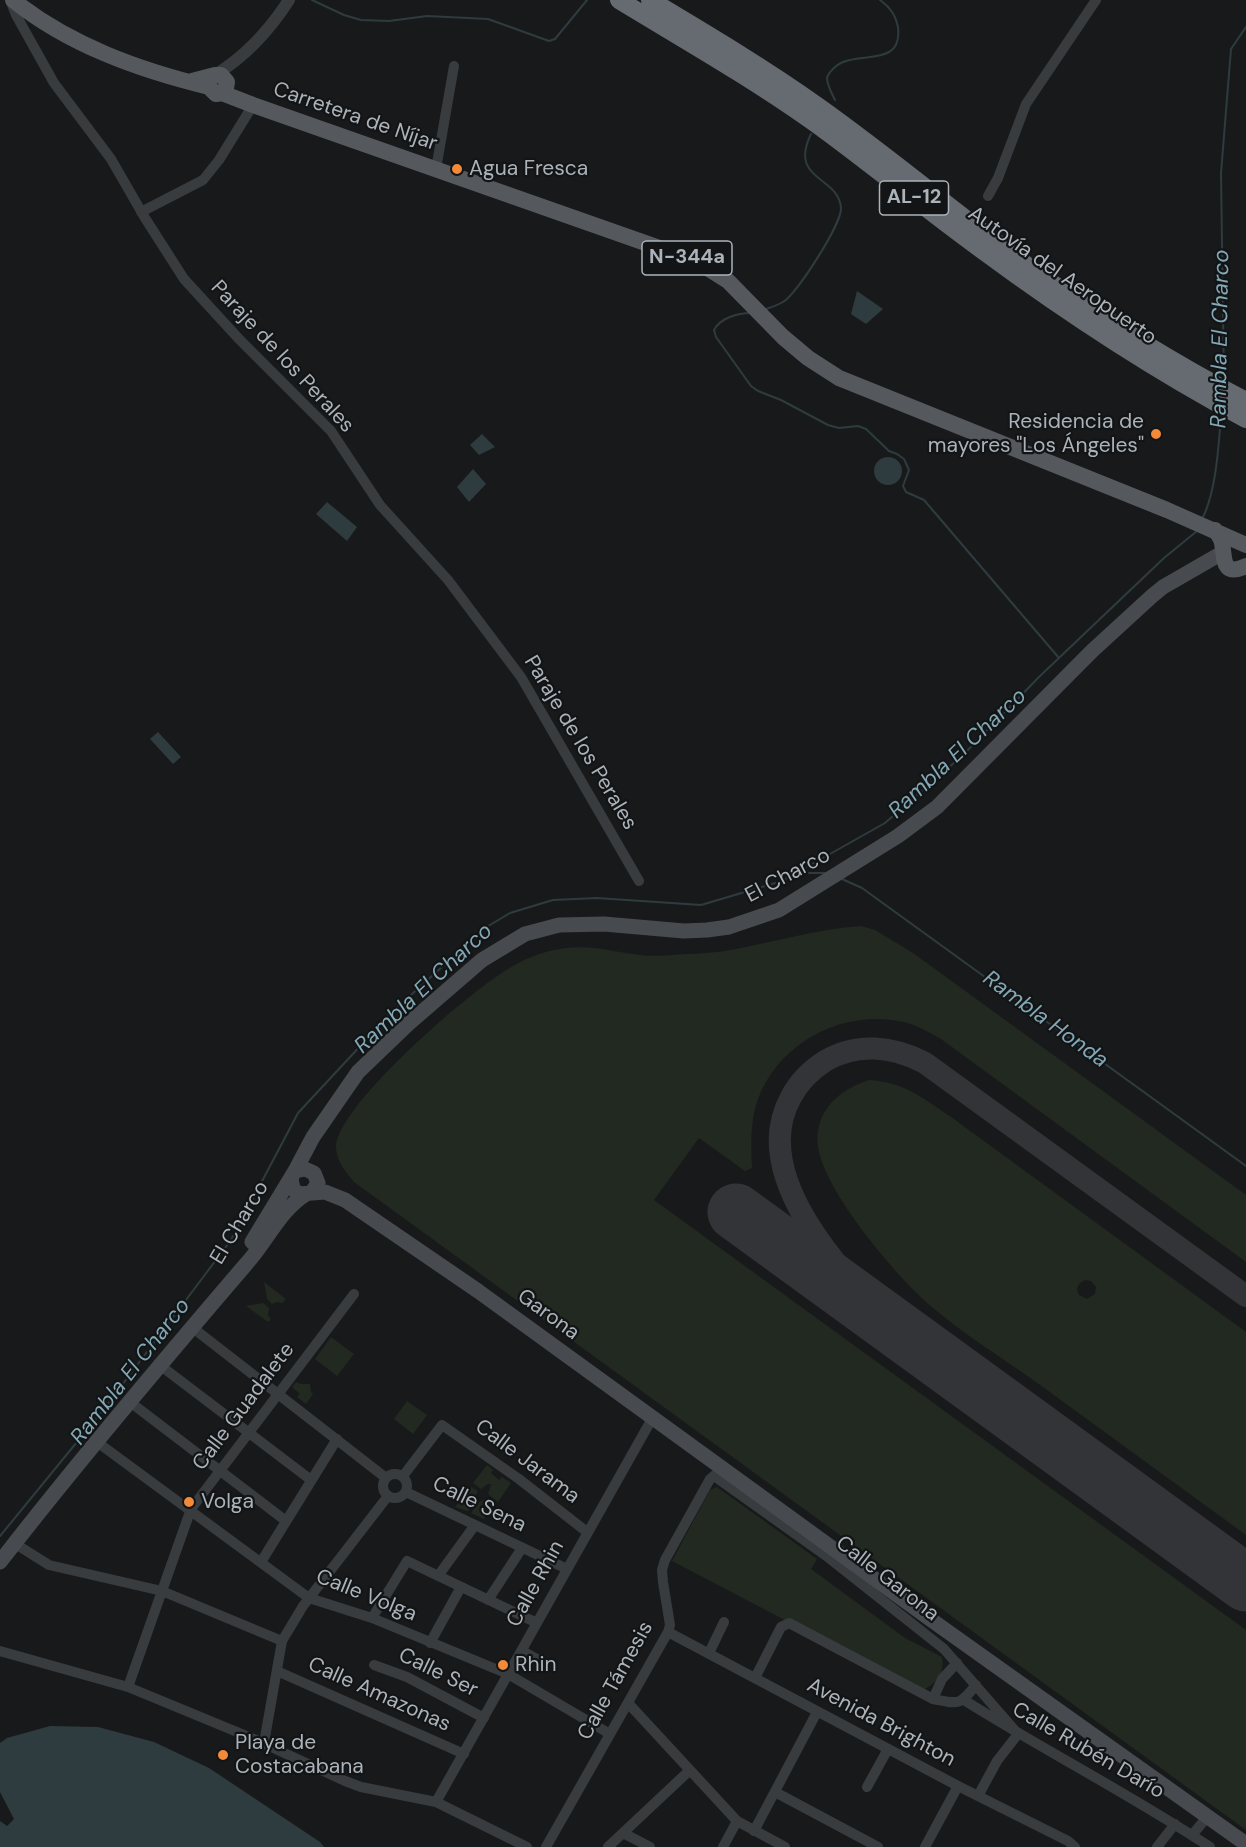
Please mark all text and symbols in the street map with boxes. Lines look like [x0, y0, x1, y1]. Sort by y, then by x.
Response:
street label: Carretera de Níjar [270, 77, 440, 157]
place label: Agua Fresca [469, 156, 588, 182]
marker: Agua Fresca [450, 162, 464, 176]
road number: AL-12 [880, 181, 948, 215]
street label: Autovía del Aeropuerto [963, 201, 1161, 351]
road number: N-344a [642, 241, 732, 275]
water label: Rambla El Charco [1206, 249, 1236, 429]
street label: Paraje de los Perales [205, 276, 359, 438]
place label: Residencia de mayores "Los Ángeles" [928, 409, 1144, 459]
marker: Residencia de mayores "Los Ángeles" [1149, 427, 1163, 441]
street label: Paraje de los Perales [518, 651, 642, 835]
water label: Rambla El Charco [884, 683, 1032, 825]
street label: El Charco [741, 843, 835, 909]
water label: Rambla El Charco [350, 918, 498, 1060]
water label: Rambla Honda [977, 966, 1113, 1074]
street label: El Charco [205, 1177, 275, 1269]
street label: Garona [512, 1284, 584, 1346]
water label: Rambla El Charco [66, 1293, 196, 1451]
street label: Calle Guadalete [188, 1338, 300, 1476]
street label: Calle Jarama [470, 1414, 584, 1510]
street label: Calle Sena [428, 1472, 530, 1538]
place label: Volga [201, 1489, 254, 1515]
marker: Volga [182, 1495, 196, 1509]
street label: Calle Garona [830, 1531, 944, 1627]
street label: Calle Rhin [502, 1536, 570, 1632]
street label: Calle Volga [312, 1564, 420, 1628]
street label: Calle Támesis [573, 1617, 659, 1745]
street label: Calle Ser [394, 1643, 482, 1703]
street label: Calle Amazonas [304, 1652, 454, 1738]
place label: Rhin [515, 1652, 557, 1678]
marker: Rhin [496, 1658, 510, 1672]
street label: Avenida Brighton [803, 1673, 959, 1773]
street label: Calle Rubén Darío [1007, 1697, 1169, 1805]
place label: Playa de Costacabana [235, 1730, 364, 1780]
marker: Playa de Costacabana [216, 1748, 230, 1762]

